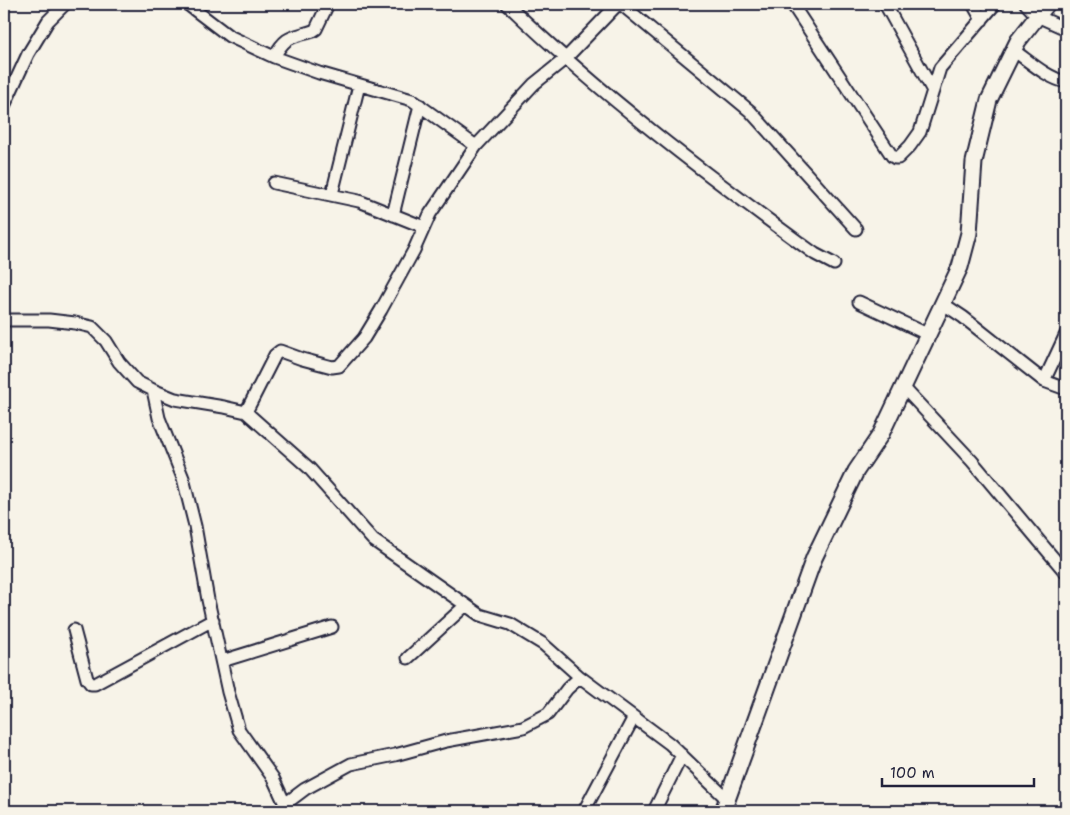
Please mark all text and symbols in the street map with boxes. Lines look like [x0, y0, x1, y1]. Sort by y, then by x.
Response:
scale bar [882, 755, 1035, 787]
text: 100 m [890, 763, 935, 783]

